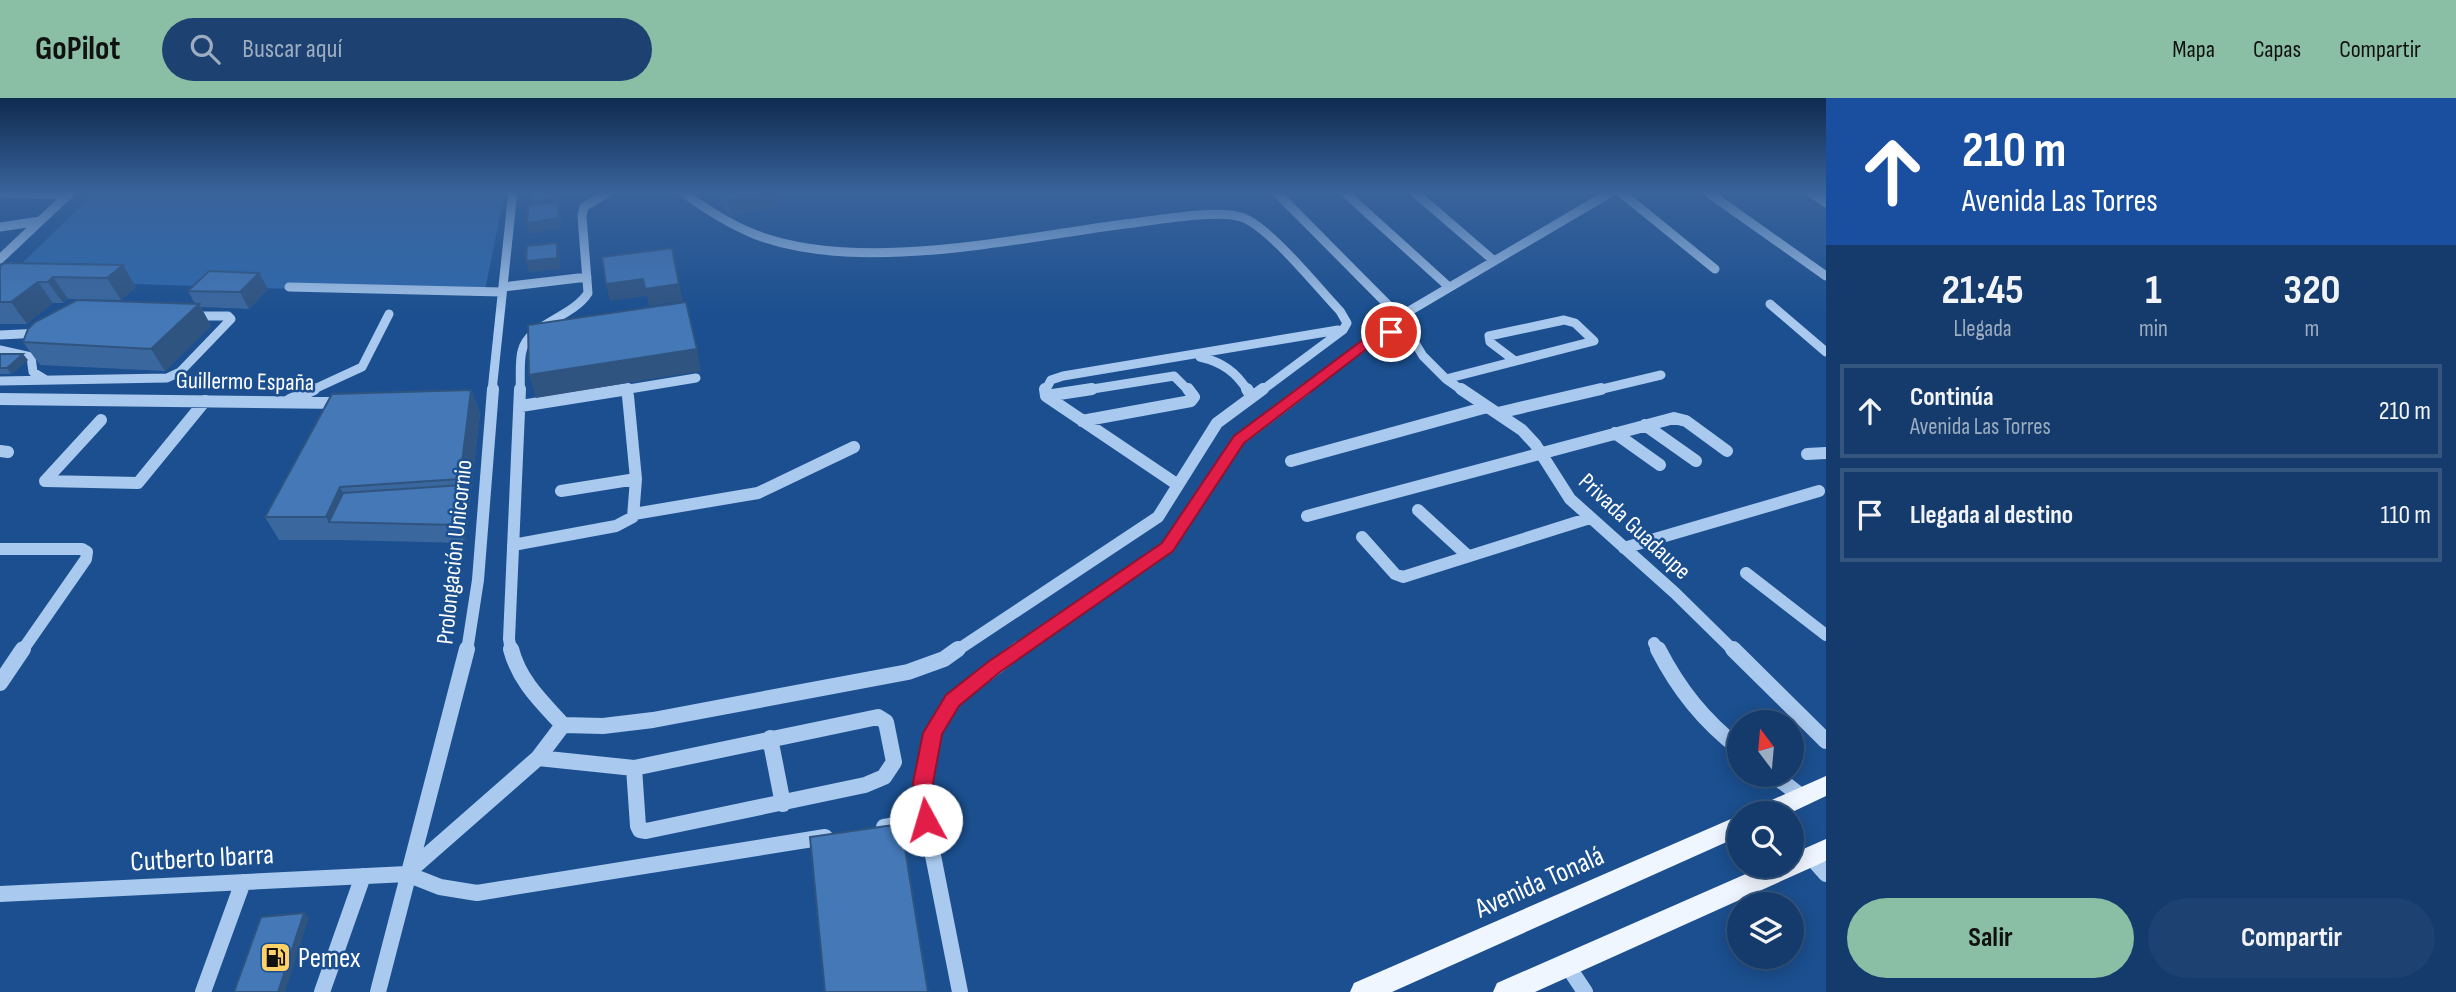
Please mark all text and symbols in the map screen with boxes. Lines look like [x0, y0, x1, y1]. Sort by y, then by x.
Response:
search box [162, 18, 652, 81]
text: GoPilot [35, 29, 120, 69]
icon: search [186, 30, 224, 68]
text: Buscar aquí [242, 34, 342, 65]
text: Mapa [2172, 35, 2215, 64]
text: Capas [2253, 35, 2301, 64]
text: Compartir [2339, 35, 2421, 64]
text: 210 m [1962, 122, 2066, 181]
icon: ahead [1847, 126, 1938, 217]
text: Avenida Las Torres [1962, 182, 2158, 221]
text: 21:45 [1941, 265, 2024, 316]
text: 1 [2145, 265, 2162, 316]
text: 320 [2283, 265, 2341, 316]
pin [1361, 302, 1421, 362]
icon: arrive [1372, 313, 1410, 351]
text: Llegada [1953, 315, 2012, 343]
text: min [2139, 315, 2168, 343]
text: m [2305, 315, 2319, 343]
street label: Guillermo España [176, 366, 314, 397]
text: Continúa [1910, 382, 1994, 413]
icon: ahead [1851, 392, 1889, 430]
text: 210 m [2379, 396, 2431, 427]
text: Avenida Las Torres [1910, 413, 2051, 441]
street label: Prolongación Unicornio [430, 458, 479, 646]
street label: Privada Guadaupe [1573, 467, 1697, 586]
icon: arrive [1851, 496, 1889, 534]
text: Llegada al destino [1910, 500, 2073, 531]
text: 110 m [2380, 500, 2431, 531]
north arrow [1727, 710, 1804, 788]
map controls [1727, 710, 1804, 969]
position arrow [889, 783, 963, 857]
button: search [1727, 801, 1804, 878]
street label: Cutberto Ibarra [129, 838, 275, 879]
street label: Avenida Tonalá [1469, 839, 1609, 926]
button: layers [1727, 892, 1804, 969]
button: Salir [1847, 898, 2134, 978]
button: Compartir [2148, 898, 2435, 978]
fuel station icon: Pemex [258, 940, 292, 974]
place label: Pemex [298, 942, 361, 975]

